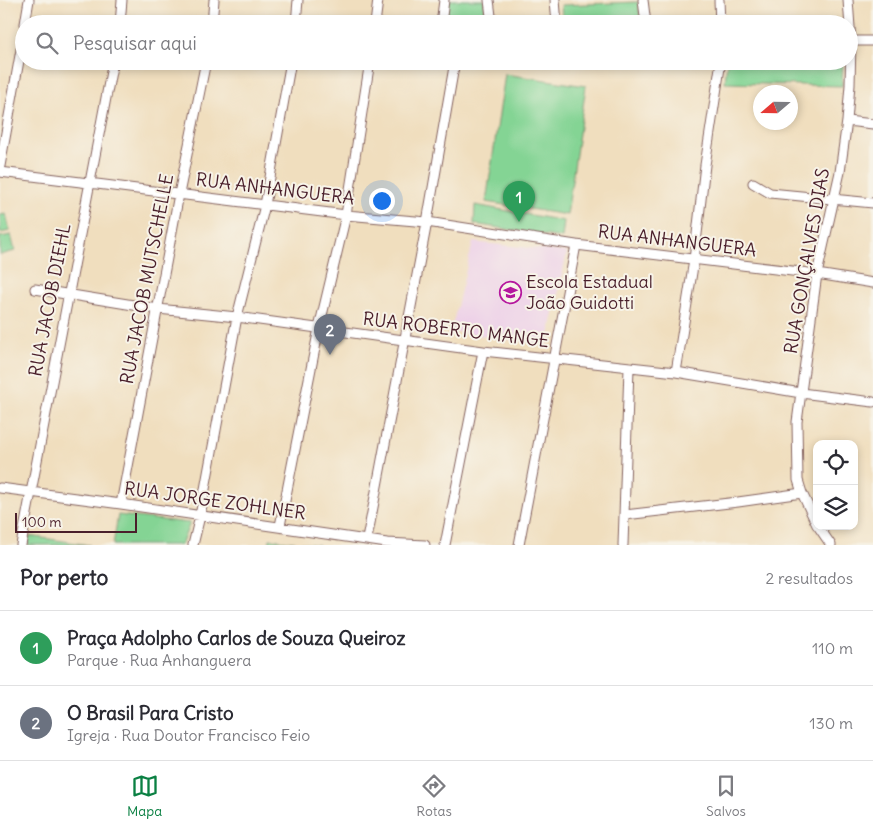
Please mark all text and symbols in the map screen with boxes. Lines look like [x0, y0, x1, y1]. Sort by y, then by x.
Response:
search box [15, 15, 858, 70]
icon: search [33, 29, 61, 57]
text: Pesquisar aqui [73, 31, 197, 55]
north arrow [753, 85, 798, 130]
street label: RUA GONÇALVES DIAS [779, 166, 834, 356]
street label: RUA ANHANGUERA [195, 167, 356, 210]
street label: RUA JACOB MUTSCHELLE [115, 172, 178, 386]
pin: 1 [503, 181, 535, 222]
your location [369, 188, 395, 214]
street label: RUA ANHANGUERA [597, 219, 758, 262]
street label: RUA JACOB DIEHL [23, 221, 76, 378]
place label: Escola Estadual João Guidotti [526, 270, 653, 314]
school or university icon: Escola Estadual João Guidotti [498, 280, 522, 304]
street label: RUA ROBERTO MANGE [362, 307, 551, 352]
pin: 2 [314, 314, 346, 355]
map controls [813, 440, 858, 530]
button: locate [813, 440, 858, 485]
street label: RUA JORGE ZOHLNER [123, 476, 307, 525]
button: layers [813, 485, 858, 530]
scale bar [15, 510, 138, 533]
text: 100 m [22, 513, 62, 531]
text: Por perto [20, 564, 108, 591]
text: 2 resultados [765, 568, 853, 588]
text: Praça Adolpho Carlos de Souza Queiroz [67, 626, 405, 650]
text: 1 [33, 638, 39, 658]
text: 110 m [812, 638, 853, 658]
text: Parque · Rua Anhanguera [67, 650, 251, 670]
text: O Brasil Para Cristo [67, 701, 234, 725]
text: 2 [32, 713, 40, 733]
text: 130 m [809, 713, 853, 733]
text: Igreja · Rua Doutor Francisco Feio [67, 725, 310, 745]
tab: Mapa [127, 772, 162, 820]
tab: Rotas [416, 772, 452, 820]
tab: Salvos [706, 772, 746, 820]

